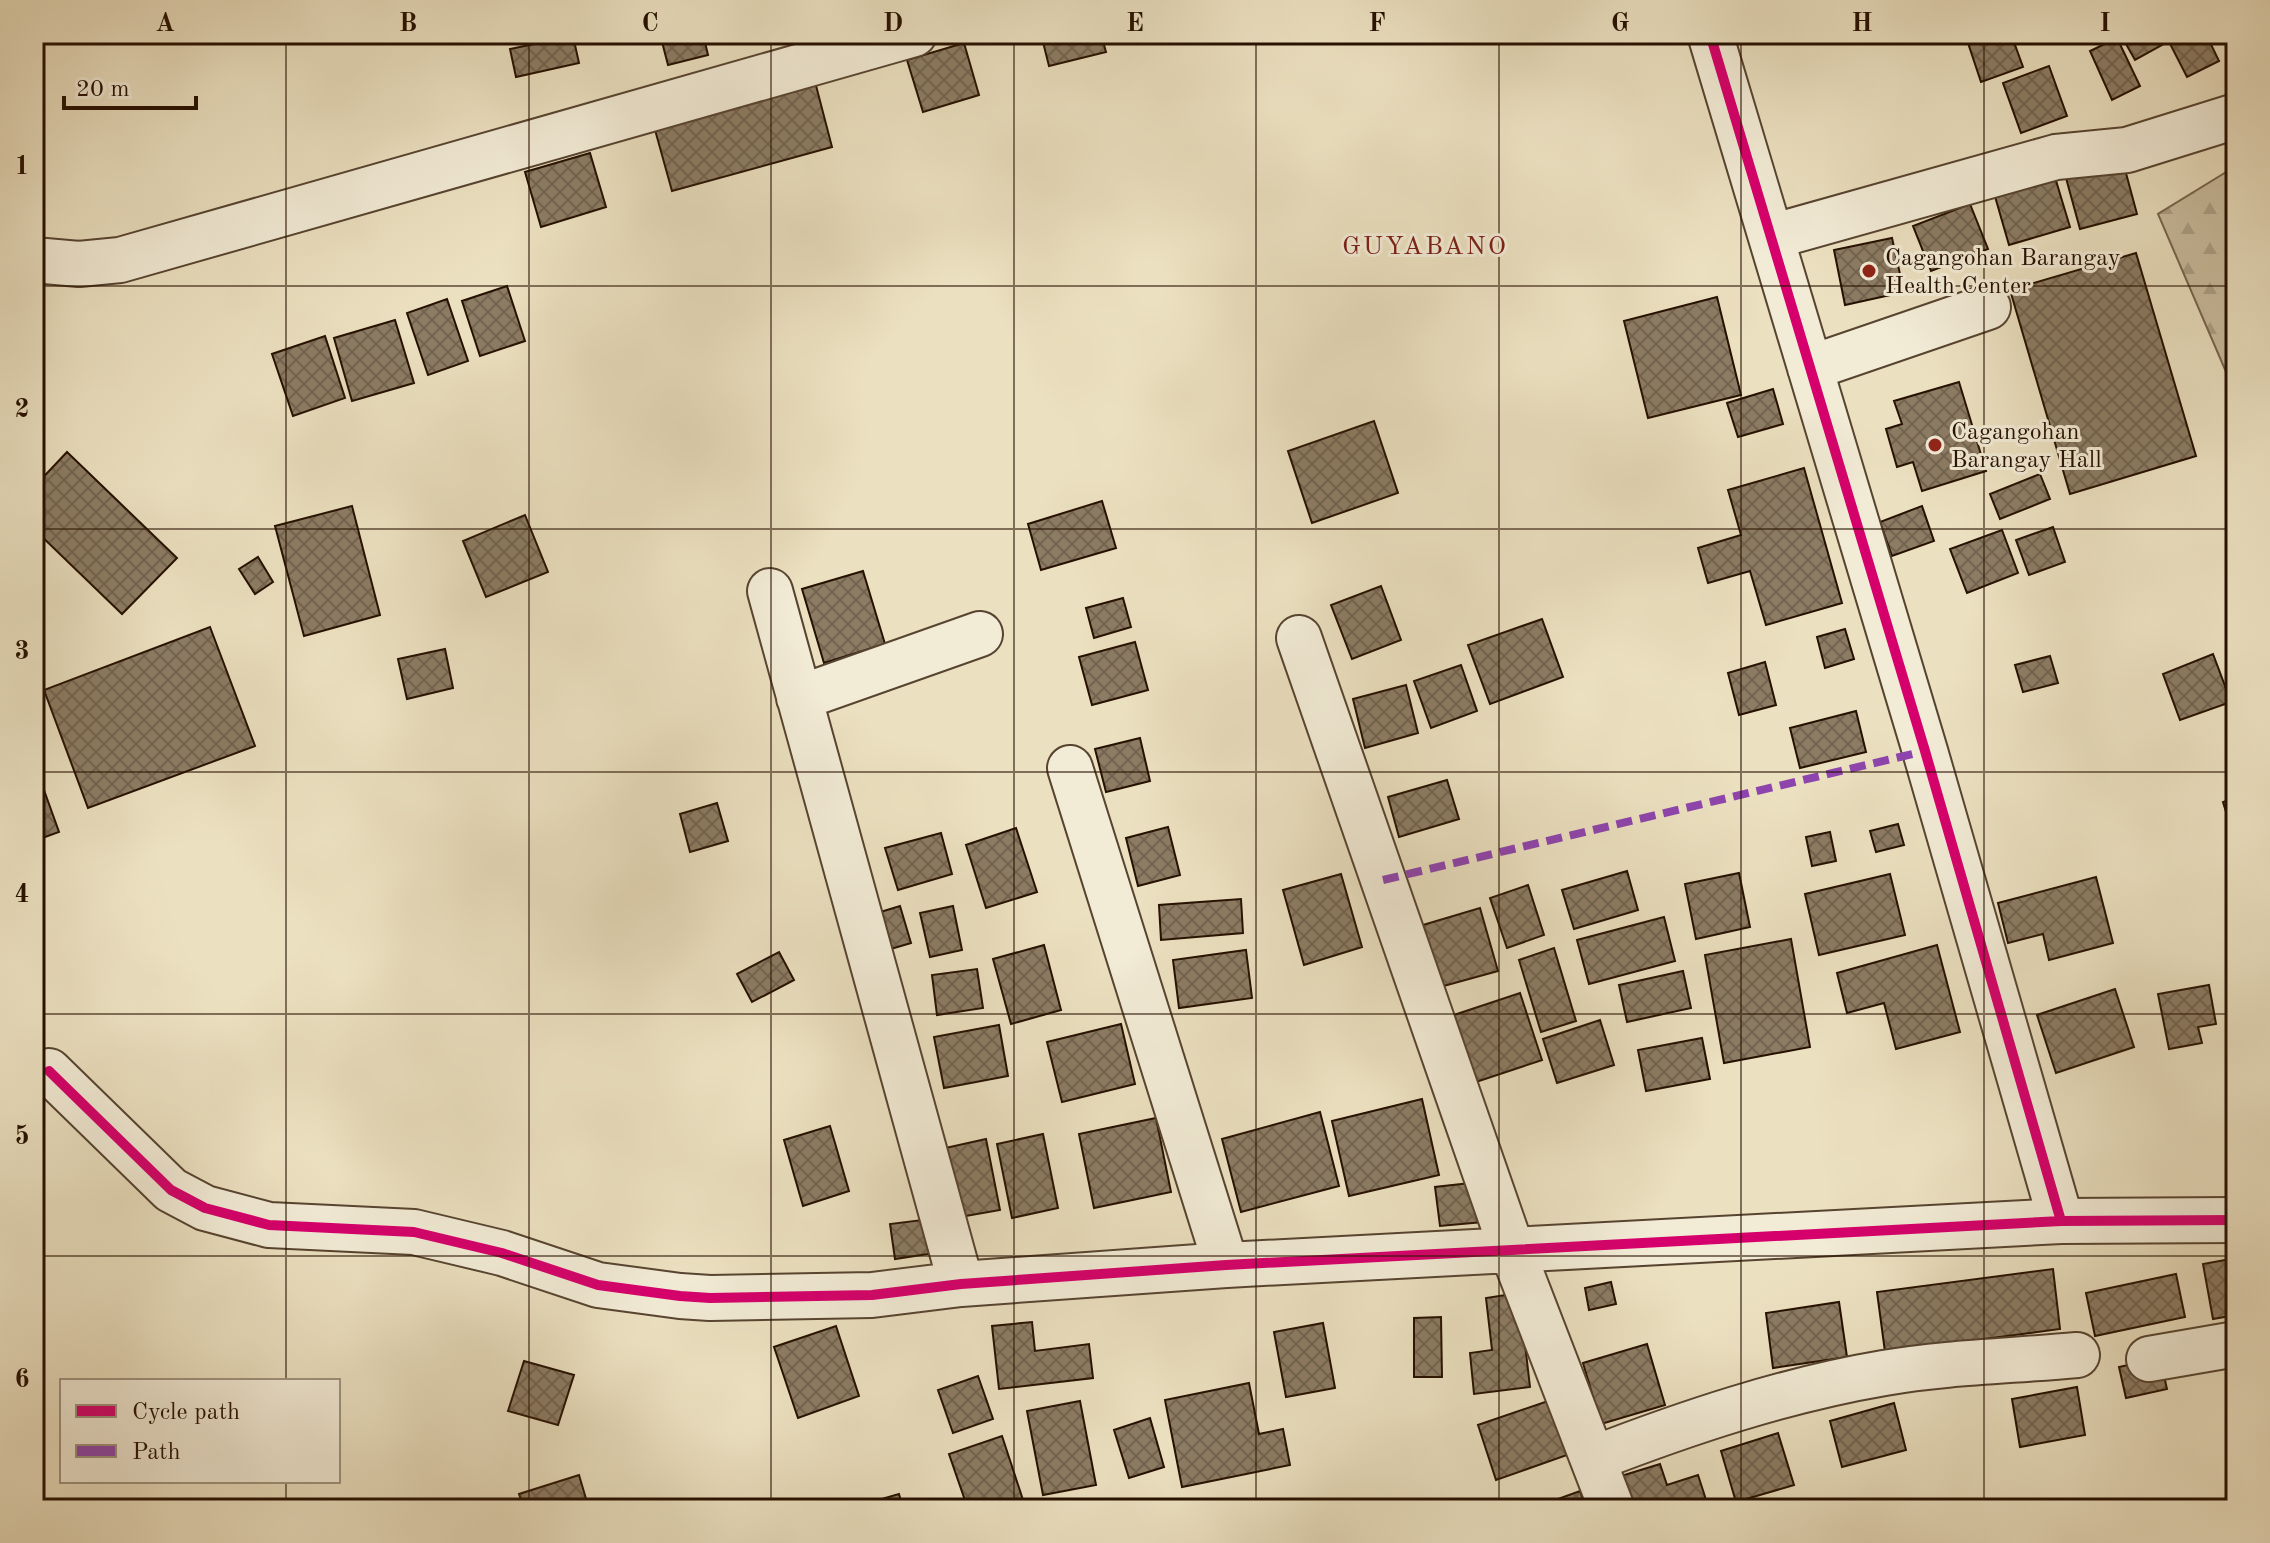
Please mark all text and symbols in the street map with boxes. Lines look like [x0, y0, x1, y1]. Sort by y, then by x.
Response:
text: A [155, 11, 175, 37]
text: B [399, 11, 417, 37]
text: C [641, 11, 659, 37]
text: D [883, 11, 903, 37]
text: E [1126, 11, 1144, 37]
text: F [1368, 11, 1386, 37]
text: G [1611, 11, 1629, 37]
text: H [1851, 11, 1873, 37]
text: I [2099, 11, 2111, 37]
scale bar [64, 60, 196, 110]
text: 20 m [76, 78, 130, 102]
text: 1 [14, 154, 30, 180]
district label: GUYABANO [1342, 234, 1508, 260]
place label: Cagangohan Barangay Health Center [1885, 247, 2121, 299]
marker: Cagangohan Barangay Health Center [1860, 262, 1878, 280]
text: 2 [14, 397, 30, 423]
place label: Cagangohan Barangay Hall [1951, 421, 2102, 473]
marker: Cagangohan Barangay Hall [1926, 436, 1944, 454]
text: 3 [14, 639, 30, 665]
text: 4 [14, 882, 30, 908]
text: 5 [14, 1124, 30, 1150]
text: 6 [14, 1367, 30, 1393]
legend [60, 1379, 340, 1483]
text: Cycle path [132, 1401, 240, 1425]
text: Path [132, 1441, 181, 1465]

